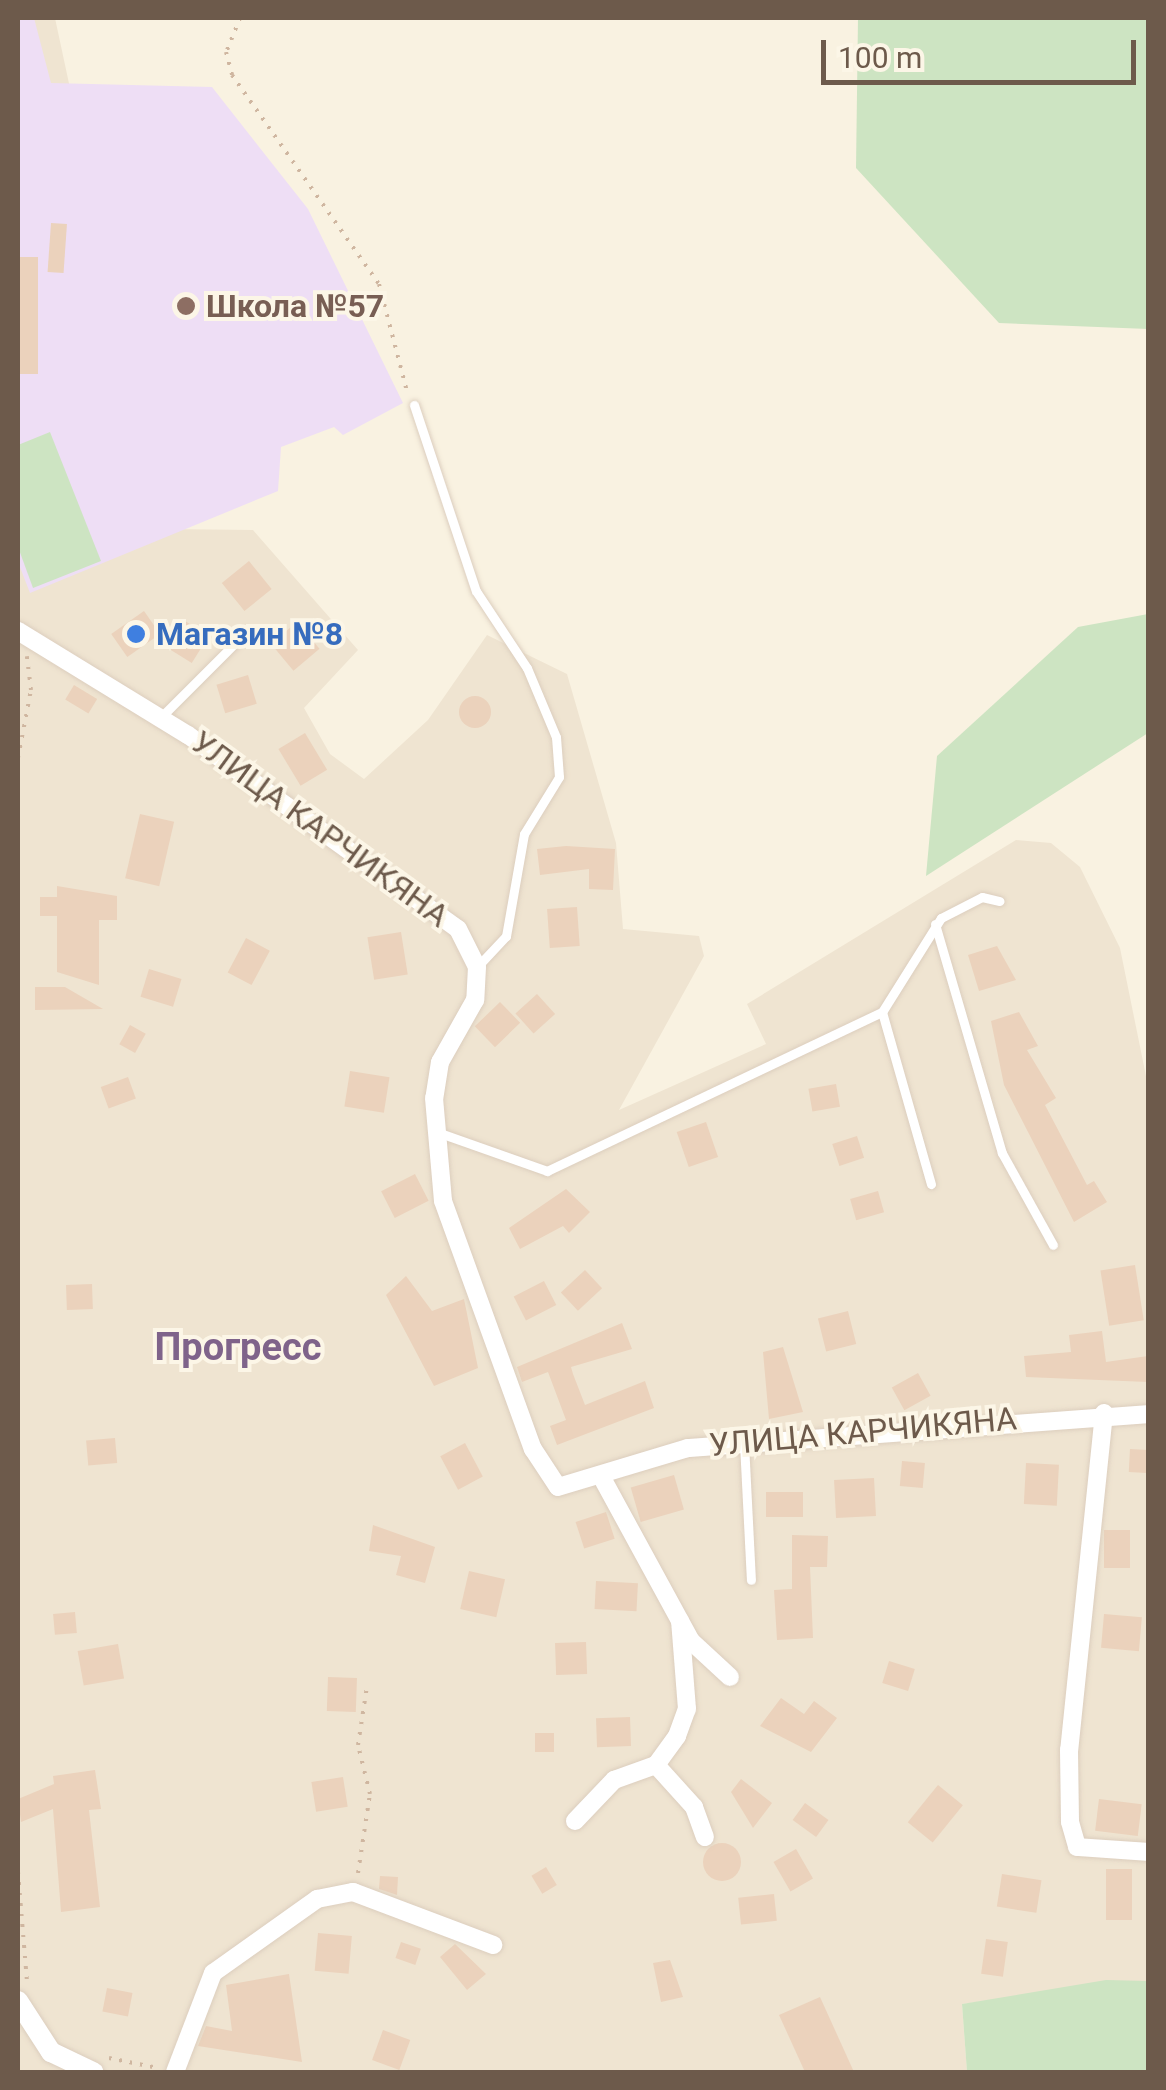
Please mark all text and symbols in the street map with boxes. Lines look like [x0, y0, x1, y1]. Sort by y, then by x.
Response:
scale bar [826, 20, 1141, 82]
text: 100 m [838, 40, 922, 75]
place label: Школа №57 [206, 287, 384, 325]
marker: Школа №57 [175, 295, 197, 317]
place label: Магазин №8 [156, 615, 343, 653]
marker: Магазин №8 [125, 623, 147, 645]
street label: УЛИЦА КАРЧИКЯНА [184, 723, 456, 935]
district label: Прогресс [154, 1325, 322, 1371]
street label: УЛИЦА КАРЧИКЯНА [708, 1399, 1018, 1465]

